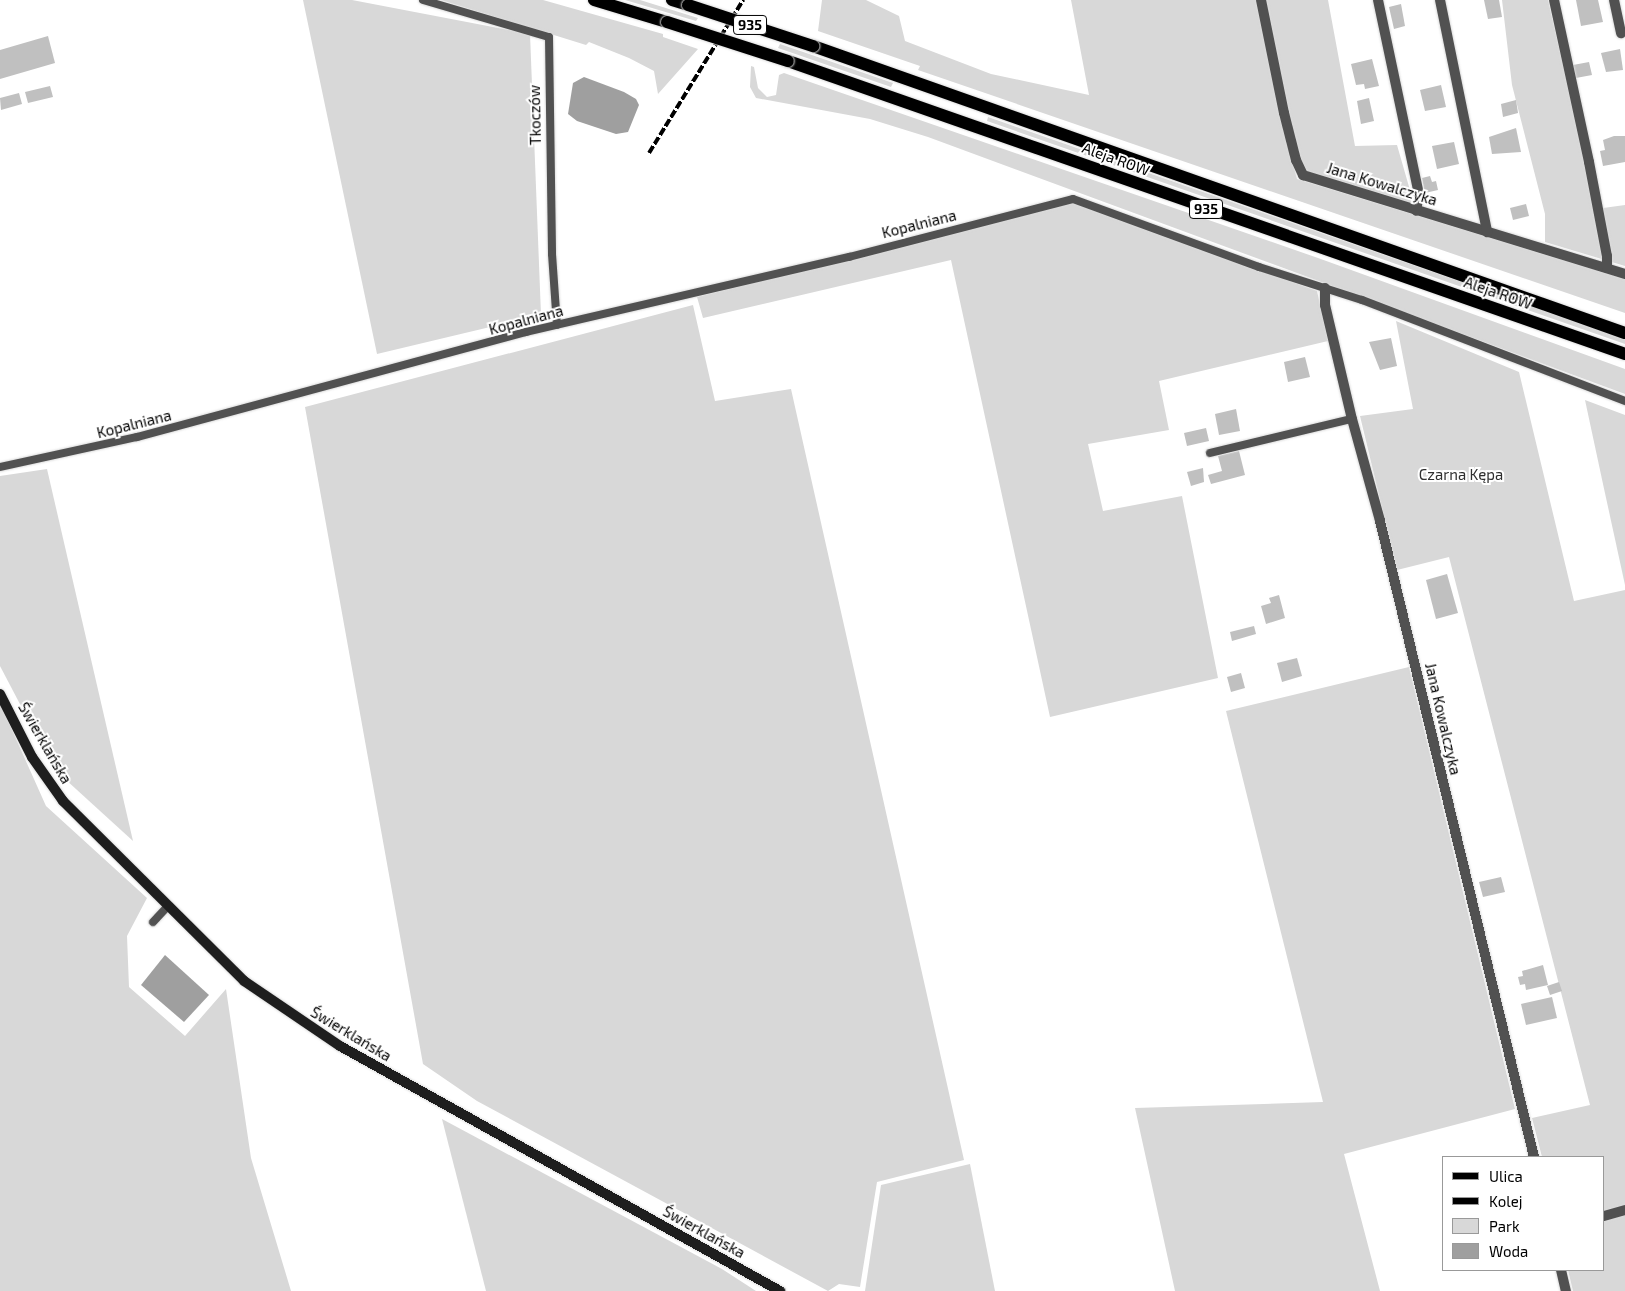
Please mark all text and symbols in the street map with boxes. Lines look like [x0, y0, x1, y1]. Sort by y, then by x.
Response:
road number: 935 [732, 14, 768, 36]
street label: Tkoczów [525, 85, 545, 145]
street label: Aleja ROW [1080, 138, 1152, 180]
street label: Jana Kowalczyka [1325, 159, 1439, 209]
road number: 935 [1188, 198, 1224, 220]
street label: Kopalniana [880, 206, 958, 242]
street label: Aleja ROW [1462, 273, 1534, 313]
street label: Kopalniana [487, 301, 565, 339]
street label: Kopalniana [95, 406, 173, 442]
park label: Czarna Kępa [1419, 466, 1503, 484]
street label: Jana Kowalczyka [1421, 661, 1465, 777]
street label: Świerklańska [14, 699, 76, 787]
street label: Świerklańska [307, 1003, 395, 1065]
legend [1442, 1156, 1605, 1271]
text: Ulica [1489, 1167, 1523, 1185]
text: Kolej [1489, 1192, 1522, 1210]
street label: Świerklańska [660, 1202, 748, 1262]
text: Park [1489, 1217, 1520, 1235]
text: Woda [1489, 1242, 1528, 1260]

